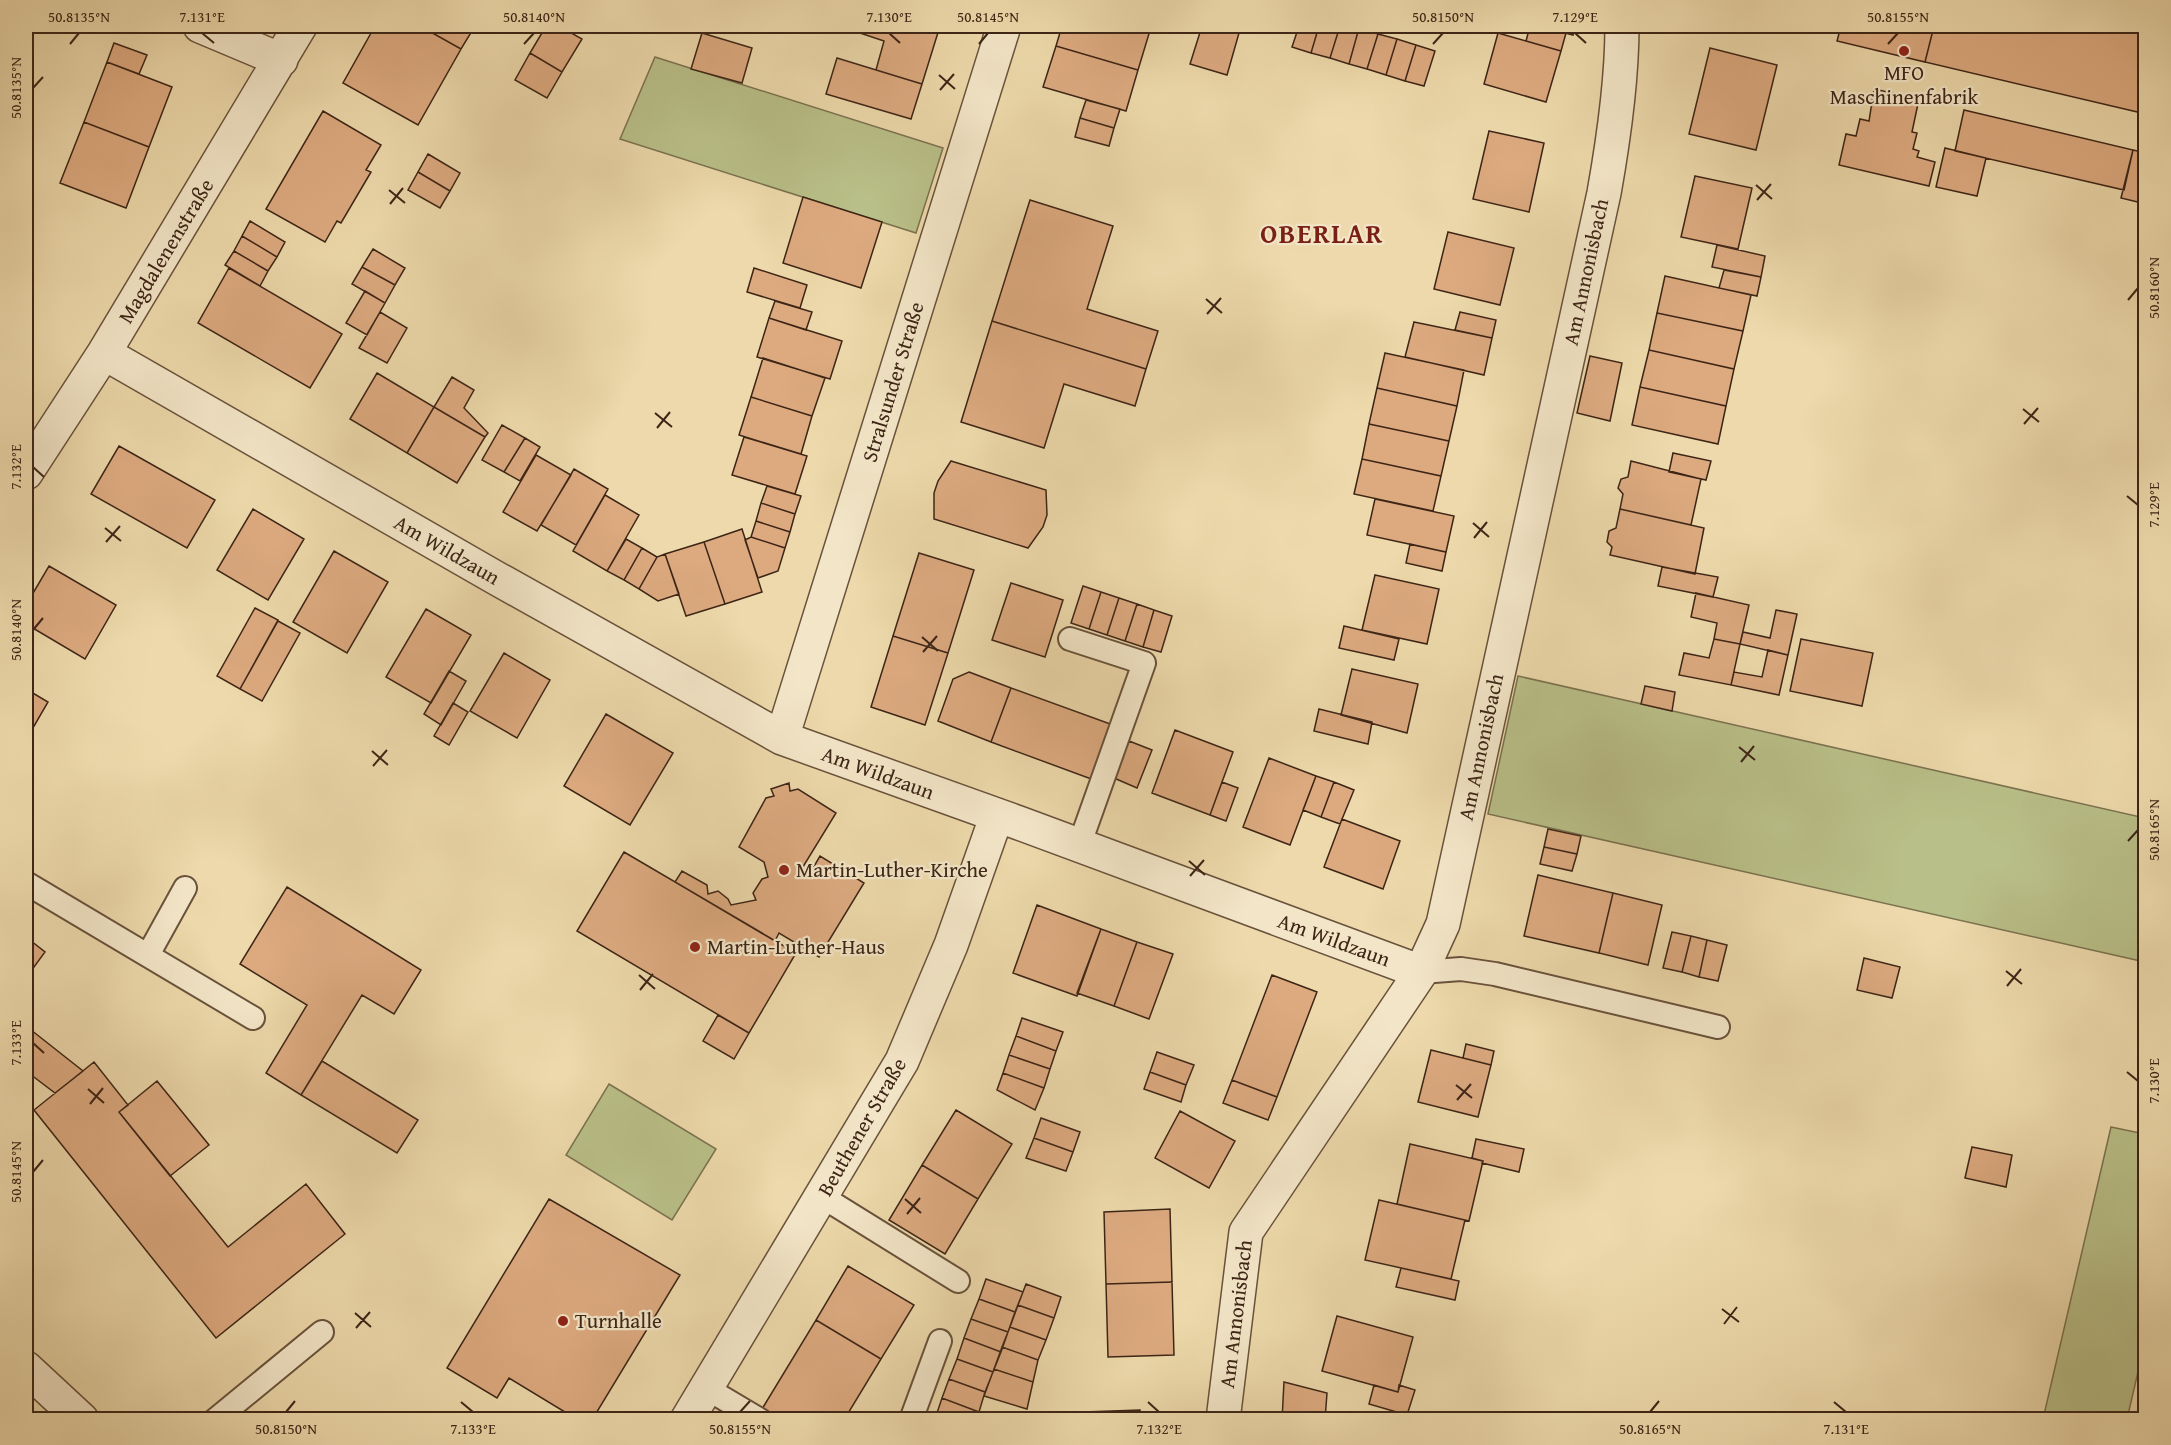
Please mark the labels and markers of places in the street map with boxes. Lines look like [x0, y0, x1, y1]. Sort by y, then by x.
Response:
marker: MFO Maschinenfabrik [1897, 44, 1911, 58]
place label: MFO Maschinenfabrik [1830, 57, 1979, 112]
place label: Martin-Luther-Kirche [796, 854, 988, 885]
marker: Martin-Luther-Kirche [777, 863, 791, 877]
place label: Martin-Luther-Haus [707, 931, 885, 962]
marker: Martin-Luther-Haus [688, 940, 702, 954]
place label: Turnhalle [575, 1305, 662, 1336]
marker: Turnhalle [556, 1314, 570, 1328]

